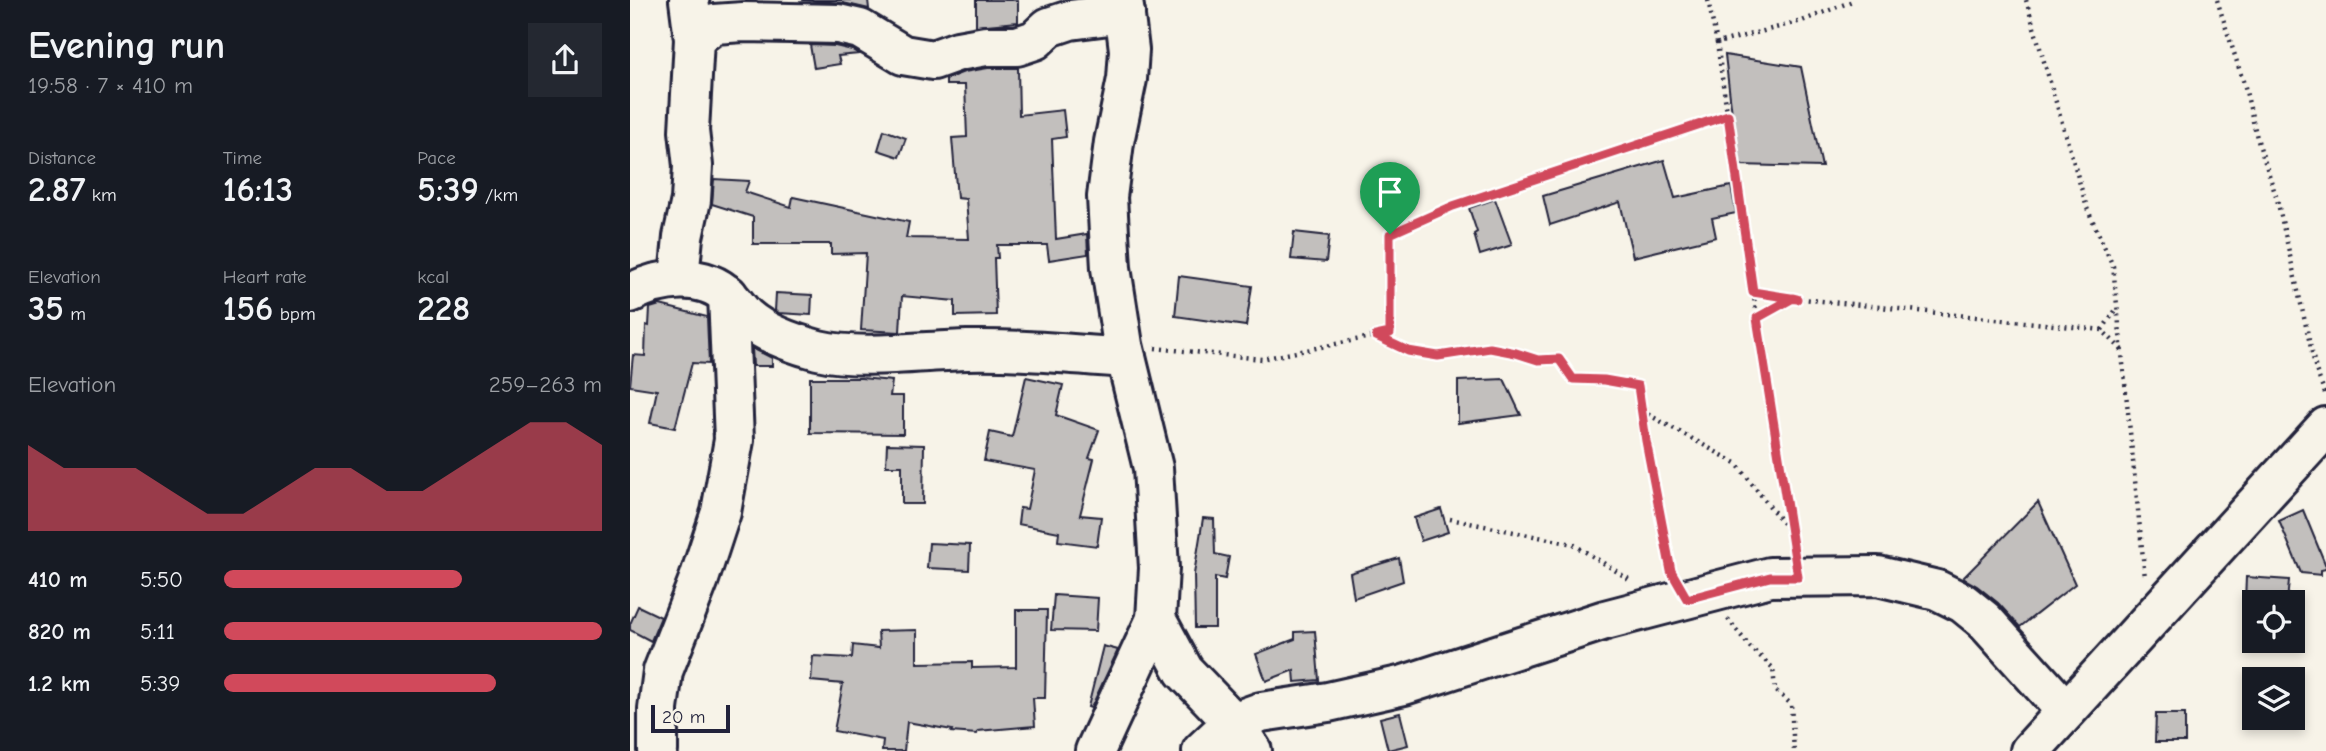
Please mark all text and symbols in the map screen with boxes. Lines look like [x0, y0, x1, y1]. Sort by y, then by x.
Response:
button: share [528, 23, 602, 97]
text: Evening run [28, 24, 225, 68]
text: 19:58 · 7 × 410 m [28, 72, 193, 99]
text: Distance [28, 147, 96, 169]
text: Time [223, 147, 262, 169]
text: Pace [417, 147, 456, 169]
pin [1360, 162, 1420, 234]
text: 2.87 [28, 169, 85, 210]
text: 16:13 [223, 169, 293, 210]
text: 5:39 [417, 169, 479, 210]
icon: arrive [1371, 173, 1409, 211]
text: km [85, 184, 117, 206]
text: /km [479, 184, 518, 206]
text: Elevation [28, 266, 101, 288]
text: Heart rate [223, 266, 306, 288]
text: kcal [417, 266, 449, 288]
text: 35 [28, 288, 64, 329]
text: 156 [223, 288, 273, 329]
text: 228 [417, 288, 470, 329]
text: m [64, 303, 86, 325]
text: bpm [273, 303, 316, 325]
text: Elevation [28, 371, 116, 398]
text: 259–263 m [489, 371, 602, 398]
text: 410 m [28, 566, 87, 593]
text: 5:50 [140, 566, 183, 593]
map controls [2242, 590, 2305, 730]
button: locate [2242, 590, 2305, 653]
text: 820 m [28, 618, 91, 645]
text: 5:11 [140, 618, 175, 645]
button: layers [2242, 667, 2305, 730]
text: 1.2 km [28, 670, 90, 697]
text: 5:39 [140, 670, 180, 697]
scale bar [651, 702, 730, 734]
text: 20 m [662, 706, 706, 728]

